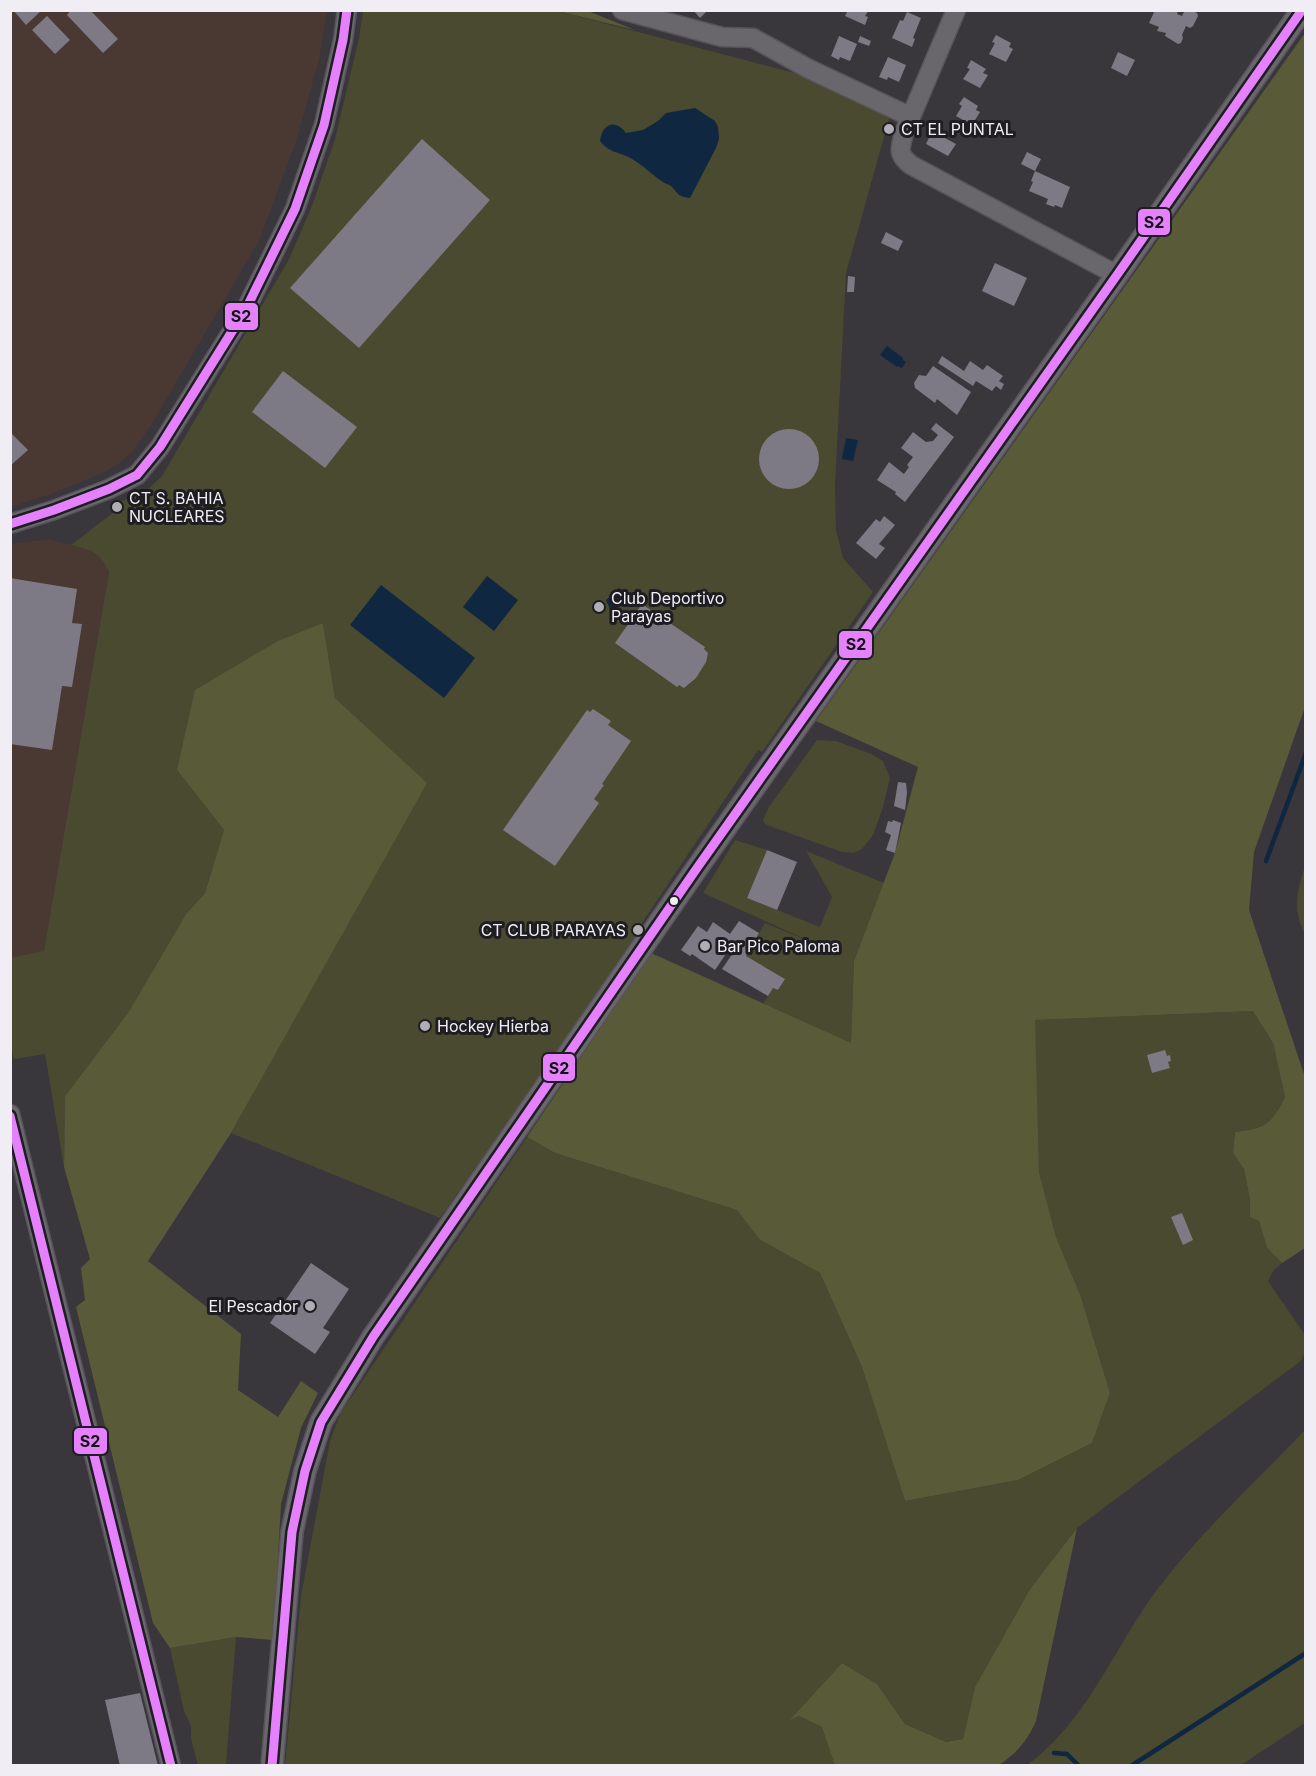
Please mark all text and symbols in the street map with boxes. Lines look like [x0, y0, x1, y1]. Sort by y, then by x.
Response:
place label: CT EL PUNTAL [901, 119, 1014, 139]
marker: CT EL PUNTAL [882, 122, 896, 136]
line badge: S2 [1137, 208, 1171, 236]
text: S2 [1144, 212, 1164, 232]
line badge: S2 [224, 302, 259, 331]
text: S2 [231, 306, 251, 326]
place label: CT S. BAHIA NUCLEARES [129, 488, 225, 526]
marker: CT S. BAHIA NUCLEARES [110, 500, 124, 514]
place label: Club Deportivo Parayas [611, 588, 724, 626]
marker: Club Deportivo Parayas [592, 600, 606, 614]
line badge: S2 [838, 630, 873, 659]
text: S2 [846, 634, 866, 654]
unlabelled marker [668, 895, 680, 907]
place label: CT CLUB PARAYAS [481, 920, 626, 940]
marker: CT CLUB PARAYAS [631, 923, 645, 937]
place label: Bar Pico Paloma [717, 936, 840, 956]
marker: Bar Pico Paloma [698, 939, 712, 953]
place label: Hockey Hierba [437, 1016, 549, 1036]
marker: Hockey Hierba [418, 1019, 432, 1033]
line badge: S2 [542, 1053, 576, 1082]
text: S2 [549, 1058, 569, 1078]
place label: El Pescador [208, 1296, 298, 1316]
marker: El Pescador [303, 1299, 317, 1313]
line badge: S2 [73, 1427, 108, 1455]
text: S2 [80, 1431, 100, 1451]

